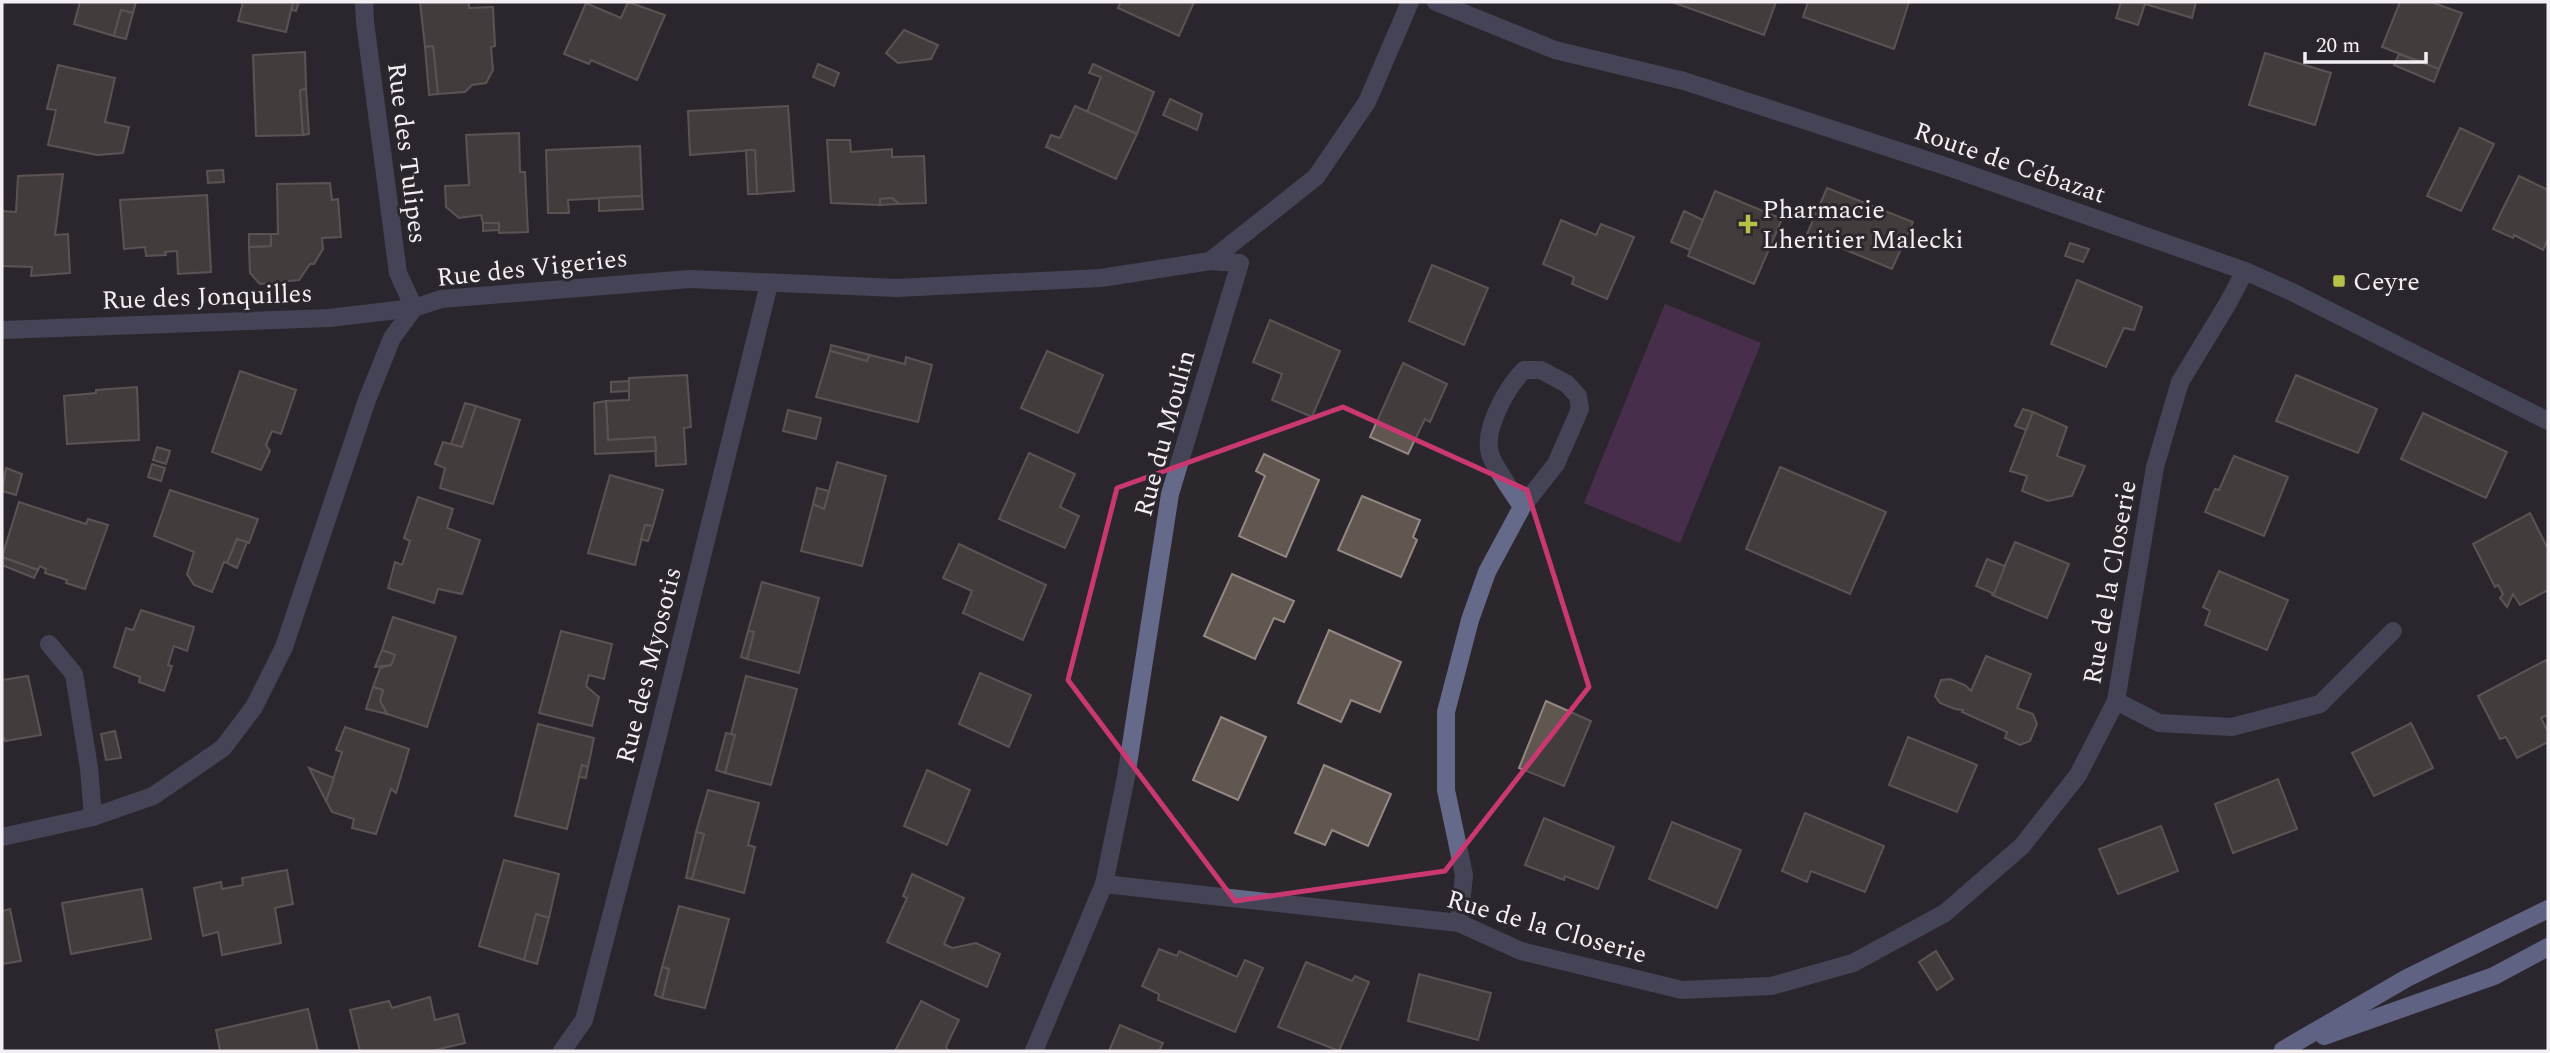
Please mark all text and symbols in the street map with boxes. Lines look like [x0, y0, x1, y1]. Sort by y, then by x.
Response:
scale bar [2305, 21, 2426, 65]
text: 20 m [2316, 30, 2360, 62]
street label: Rue des Tulipes [376, 60, 438, 246]
street label: Route de Cébazat [1908, 111, 2111, 215]
place label: Pharmacie Lheritier Malecki [1762, 190, 1964, 260]
marker: Pharmacie Lheritier Malecki [1740, 216, 1756, 232]
street label: Rue des Vigeries [435, 238, 630, 298]
place label: Ceyre [2353, 262, 2420, 302]
street label: Rue des Jonquilles [101, 273, 313, 321]
marker: Ceyre [2331, 273, 2347, 289]
street label: Rue du Moulin [1124, 346, 1206, 521]
street label: Rue de la Closerie [2072, 477, 2148, 687]
street label: Rue des Myosotis [605, 563, 693, 768]
street label: Rue de la Closerie [1442, 879, 1652, 975]

